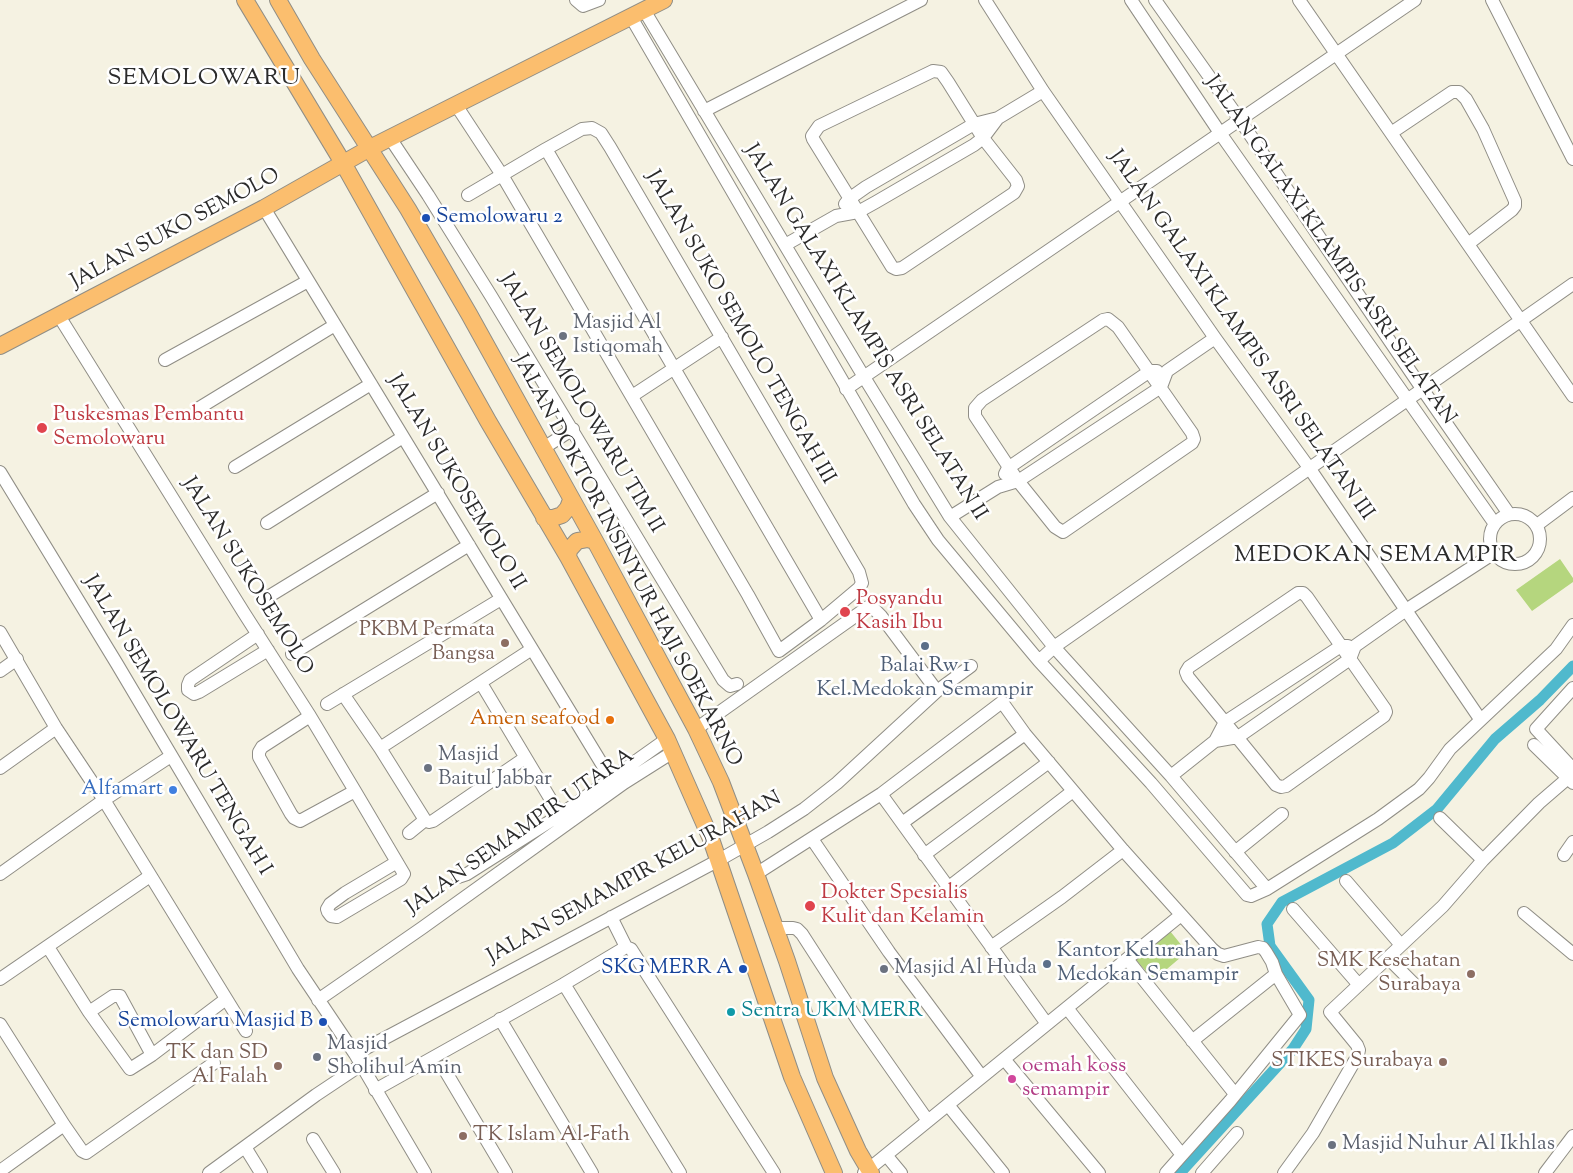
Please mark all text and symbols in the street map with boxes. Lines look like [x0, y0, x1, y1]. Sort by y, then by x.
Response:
district label: SEMOLOWARU [106, 66, 302, 94]
street label: JALAN GALAXI KLAMPIS ASRI SELATAN [1198, 72, 1460, 430]
street label: JALAN GALAXI KLAMPIS ASRI SELATAN II [737, 140, 991, 526]
street label: JALAN GALAXI KLAMPIS ASRI SELATAN III [1102, 146, 1378, 526]
street label: JALAN SUKO SEMOLO [67, 164, 285, 296]
street label: JALAN SUKO SEMOLO TENGAH III [639, 167, 839, 489]
place label: Semolowaru 2 [436, 205, 563, 231]
marker: Semolowaru 2 [420, 212, 432, 224]
street label: JALAN SEMOLOWARU TIM II [492, 270, 668, 538]
place label: Masjid Al Istiqomah [573, 311, 664, 361]
marker: Masjid Al Istiqomah [557, 330, 569, 342]
street label: JALAN DOKTOR INSINYUR HAJI SOEKARNO [506, 351, 746, 771]
street label: JALAN SUKOSEMOLO II [381, 371, 529, 595]
place label: Puskesmas Pembantu Semolowaru [53, 403, 244, 453]
marker: Puskesmas Pembantu Semolowaru [35, 421, 49, 435]
street label: JALAN SUKOSEMOLO [175, 473, 317, 681]
district label: MEDOKAN SEMAMPIR [1232, 543, 1520, 571]
street label: JALAN SEMOLOWARU TENGAH I [76, 571, 276, 881]
place label: Posyandu Kasih Ibu [856, 587, 943, 637]
marker: Posyandu Kasih Ibu [838, 605, 852, 619]
place label: PKBM Permata Bangsa [359, 618, 495, 668]
marker: PKBM Permata Bangsa [499, 637, 511, 649]
marker: Balai Rw 1 Kel.Medokan Semampir [919, 640, 931, 652]
place label: Balai Rw 1 Kel.Medokan Semampir [817, 654, 1033, 704]
place label: Amen seafood [470, 707, 600, 733]
marker: Amen seafood [604, 714, 616, 726]
place label: Masjid Baitul Jabbar [438, 743, 552, 793]
street label: JALAN SEMAMPIR UTARA [402, 745, 640, 921]
marker: Masjid Baitul Jabbar [422, 762, 434, 774]
place label: Alfamart [81, 777, 163, 803]
marker: Alfamart [167, 784, 179, 796]
street label: JALAN SEMAMPIR KELURAHAN [483, 787, 787, 971]
place label: Dokter Spesialis Kulit dan Kelamin [821, 881, 985, 931]
marker: Dokter Spesialis Kulit dan Kelamin [803, 899, 817, 913]
place label: Kantor Kelurahan Medokan Semampir [1057, 939, 1239, 989]
place label: SMK Kesehatan Surabaya [1317, 949, 1461, 999]
place label: SKG MERR A [601, 956, 733, 982]
place label: Masjid Al Huda [894, 956, 1037, 982]
marker: Kantor Kelurahan Medokan Semampir [1041, 958, 1053, 970]
marker: SKG MERR A [737, 963, 749, 975]
marker: Masjid Al Huda [878, 963, 890, 975]
marker: SMK Kesehatan Surabaya [1465, 968, 1477, 980]
place label: Sentra UKM MERR [741, 999, 923, 1025]
marker: Sentra UKM MERR [725, 1006, 737, 1018]
place label: Semolowaru Masjid B [118, 1009, 313, 1035]
marker: Semolowaru Masjid B [317, 1016, 329, 1028]
place label: Masjid Sholihul Amin [327, 1032, 462, 1082]
place label: TK dan SD Al Falah [166, 1041, 268, 1091]
place label: STIKES Surabaya [1271, 1049, 1433, 1075]
marker: Masjid Sholihul Amin [311, 1051, 323, 1063]
place label: oemah koss semampir [1022, 1054, 1126, 1104]
marker: STIKES Surabaya [1437, 1056, 1449, 1068]
marker: TK dan SD Al Falah [272, 1060, 284, 1072]
marker: oemah koss semampir [1006, 1073, 1018, 1085]
place label: TK Islam Al-Fath [473, 1123, 630, 1149]
marker: TK Islam Al-Fath [457, 1130, 469, 1142]
place label: Masjid Nuhur Al Ikhlas [1342, 1132, 1555, 1158]
marker: Masjid Nuhur Al Ikhlas [1326, 1139, 1338, 1151]

